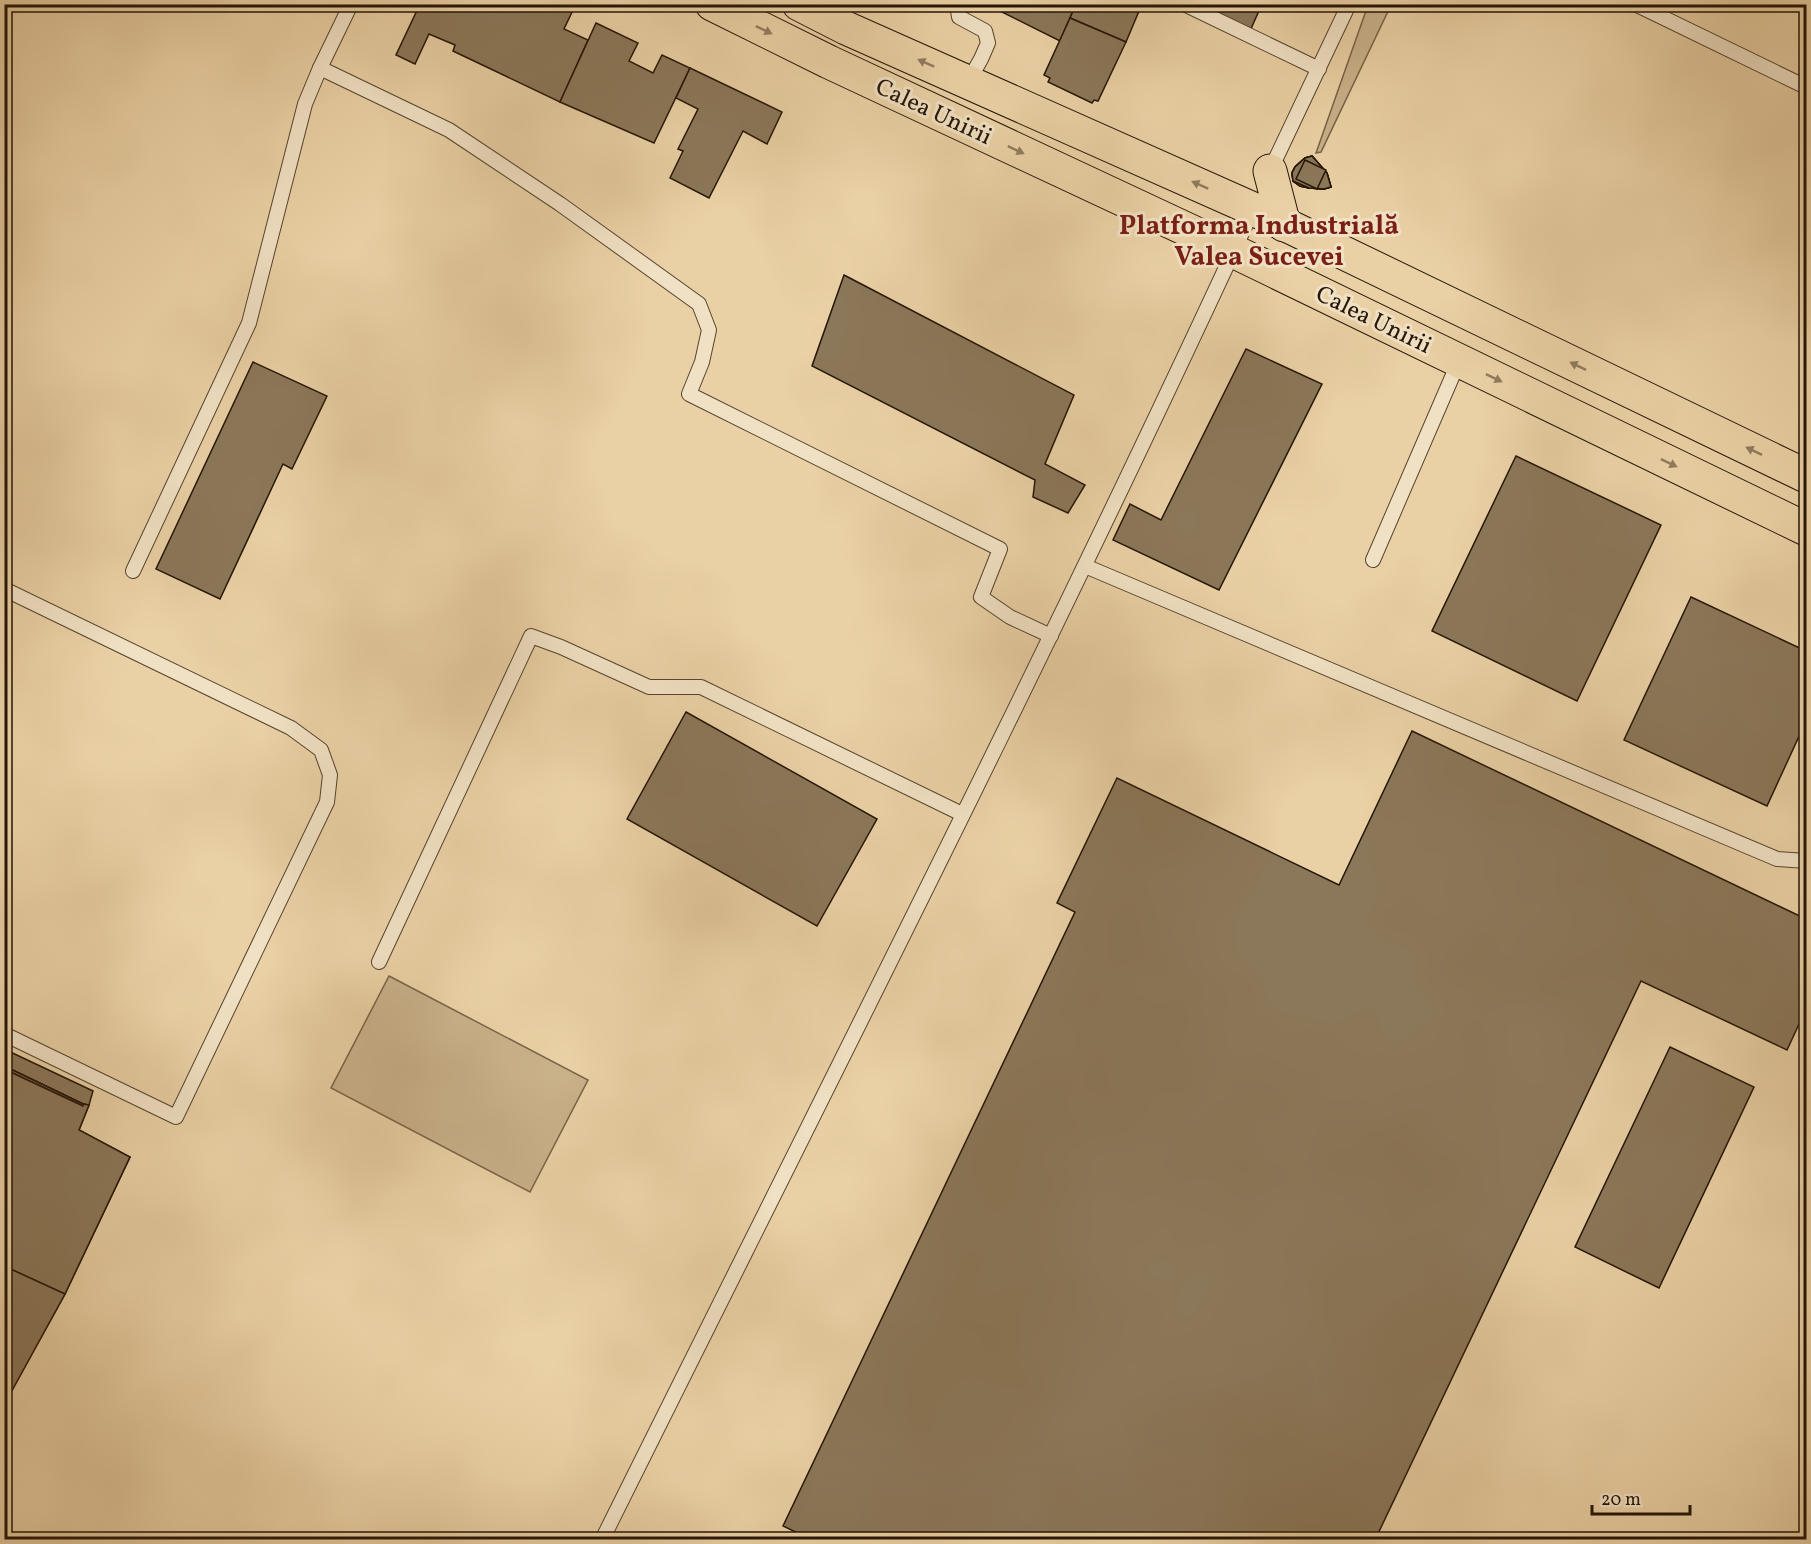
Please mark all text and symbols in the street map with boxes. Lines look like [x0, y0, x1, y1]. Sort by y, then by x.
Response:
one-way arrow [755, 25, 773, 35]
one-way arrow [916, 58, 934, 68]
street label: Calea Unirii [869, 71, 997, 155]
one-way arrow [1008, 145, 1025, 154]
one-way arrow [1191, 181, 1208, 190]
district label: Platforma Industrială Valea Sucevei [1119, 208, 1399, 277]
street label: Calea Unirii [1309, 278, 1437, 364]
one-way arrow [1569, 362, 1586, 371]
one-way arrow [1485, 373, 1502, 382]
one-way arrow [1745, 446, 1762, 455]
one-way arrow [1661, 458, 1678, 467]
scale bar [1592, 1478, 1690, 1516]
text: 20 m [1601, 1488, 1641, 1513]

